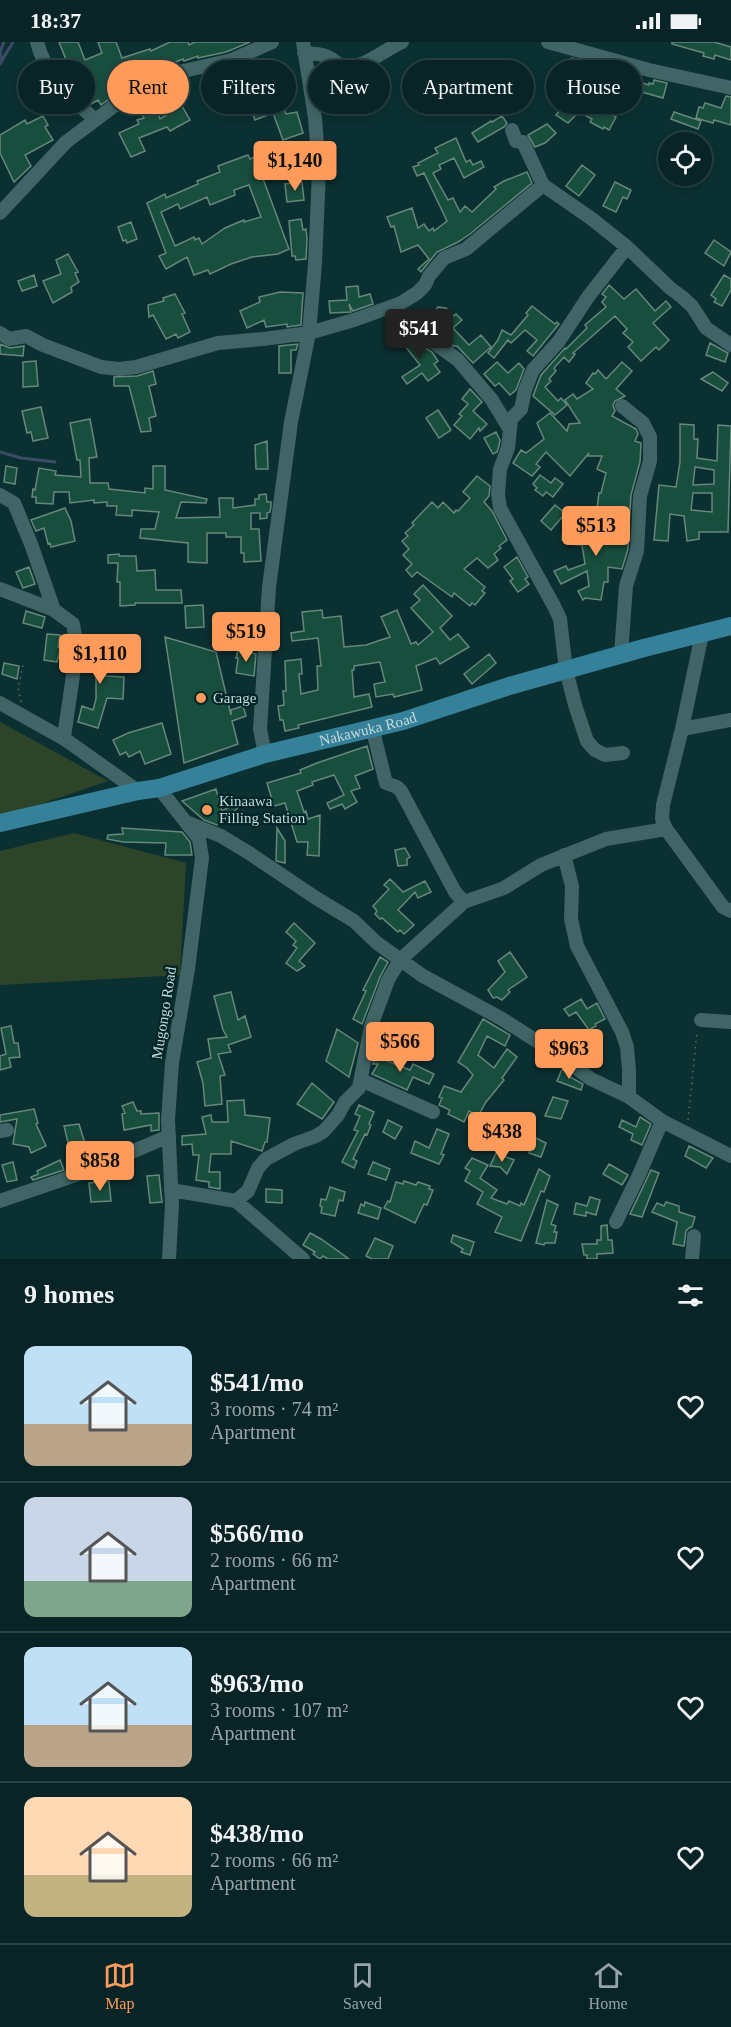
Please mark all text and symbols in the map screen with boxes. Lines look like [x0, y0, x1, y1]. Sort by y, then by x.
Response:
text: 18:37 [30, 8, 81, 33]
chip: Buy [18, 60, 95, 114]
chip: Rent [107, 60, 189, 114]
chip: Filters [201, 60, 296, 114]
chip: New [308, 60, 390, 114]
chip: Apartment [402, 60, 534, 114]
chip: House [546, 60, 642, 114]
map controls [658, 132, 712, 186]
button: locate [658, 132, 712, 186]
pin: $1,140 [246, 141, 344, 192]
text: $1,140 [268, 149, 323, 171]
pin: $541 [383, 309, 455, 360]
text: $541 [399, 317, 439, 339]
pin: $513 [560, 506, 632, 557]
text: $513 [576, 514, 616, 536]
pin: $519 [210, 612, 282, 663]
text: $519 [226, 620, 266, 642]
pin: $1,110 [51, 634, 149, 685]
text: $1,110 [73, 642, 127, 664]
place label: Garage [213, 690, 257, 706]
marker: Garage [194, 691, 208, 705]
street label: Nakawuka Road [318, 709, 419, 749]
place label: Kinaawa Filling Station [219, 793, 306, 826]
marker: Kinaawa Filling Station [200, 803, 214, 817]
street label: Mugongo Road [149, 965, 179, 1061]
pin: $566 [364, 1022, 436, 1073]
pin: $963 [533, 1029, 605, 1080]
text: $566 [380, 1030, 420, 1052]
text: $963 [549, 1037, 589, 1059]
pin: $438 [466, 1112, 538, 1163]
text: $438 [482, 1120, 522, 1142]
pin: $858 [64, 1141, 136, 1192]
text: $858 [80, 1149, 120, 1171]
icon: filters [674, 1279, 707, 1312]
text: 9 homes [24, 1280, 114, 1309]
text: $541/mo [210, 1368, 304, 1397]
icon: home [72, 1370, 144, 1442]
icon: heart [674, 1390, 707, 1423]
text: 3 rooms · 74 m² [210, 1398, 338, 1420]
text: Apartment [210, 1421, 296, 1443]
text: $566/mo [210, 1519, 304, 1548]
icon: home [72, 1521, 144, 1593]
icon: heart [674, 1541, 707, 1574]
text: 2 rooms · 66 m² [210, 1549, 338, 1571]
text: Apartment [210, 1572, 296, 1594]
text: $963/mo [210, 1669, 304, 1698]
icon: home [72, 1671, 144, 1743]
icon: heart [674, 1691, 707, 1724]
text: 3 rooms · 107 m² [210, 1699, 348, 1721]
text: Apartment [210, 1722, 296, 1744]
text: $438/mo [210, 1819, 304, 1848]
icon: home [72, 1821, 144, 1893]
icon: heart [674, 1841, 707, 1874]
text: 2 rooms · 66 m² [210, 1849, 338, 1871]
text: Apartment [210, 1872, 296, 1894]
tab: Map [103, 1959, 136, 2013]
tab: Saved [343, 1959, 382, 2013]
tab: Home [589, 1959, 628, 2013]

